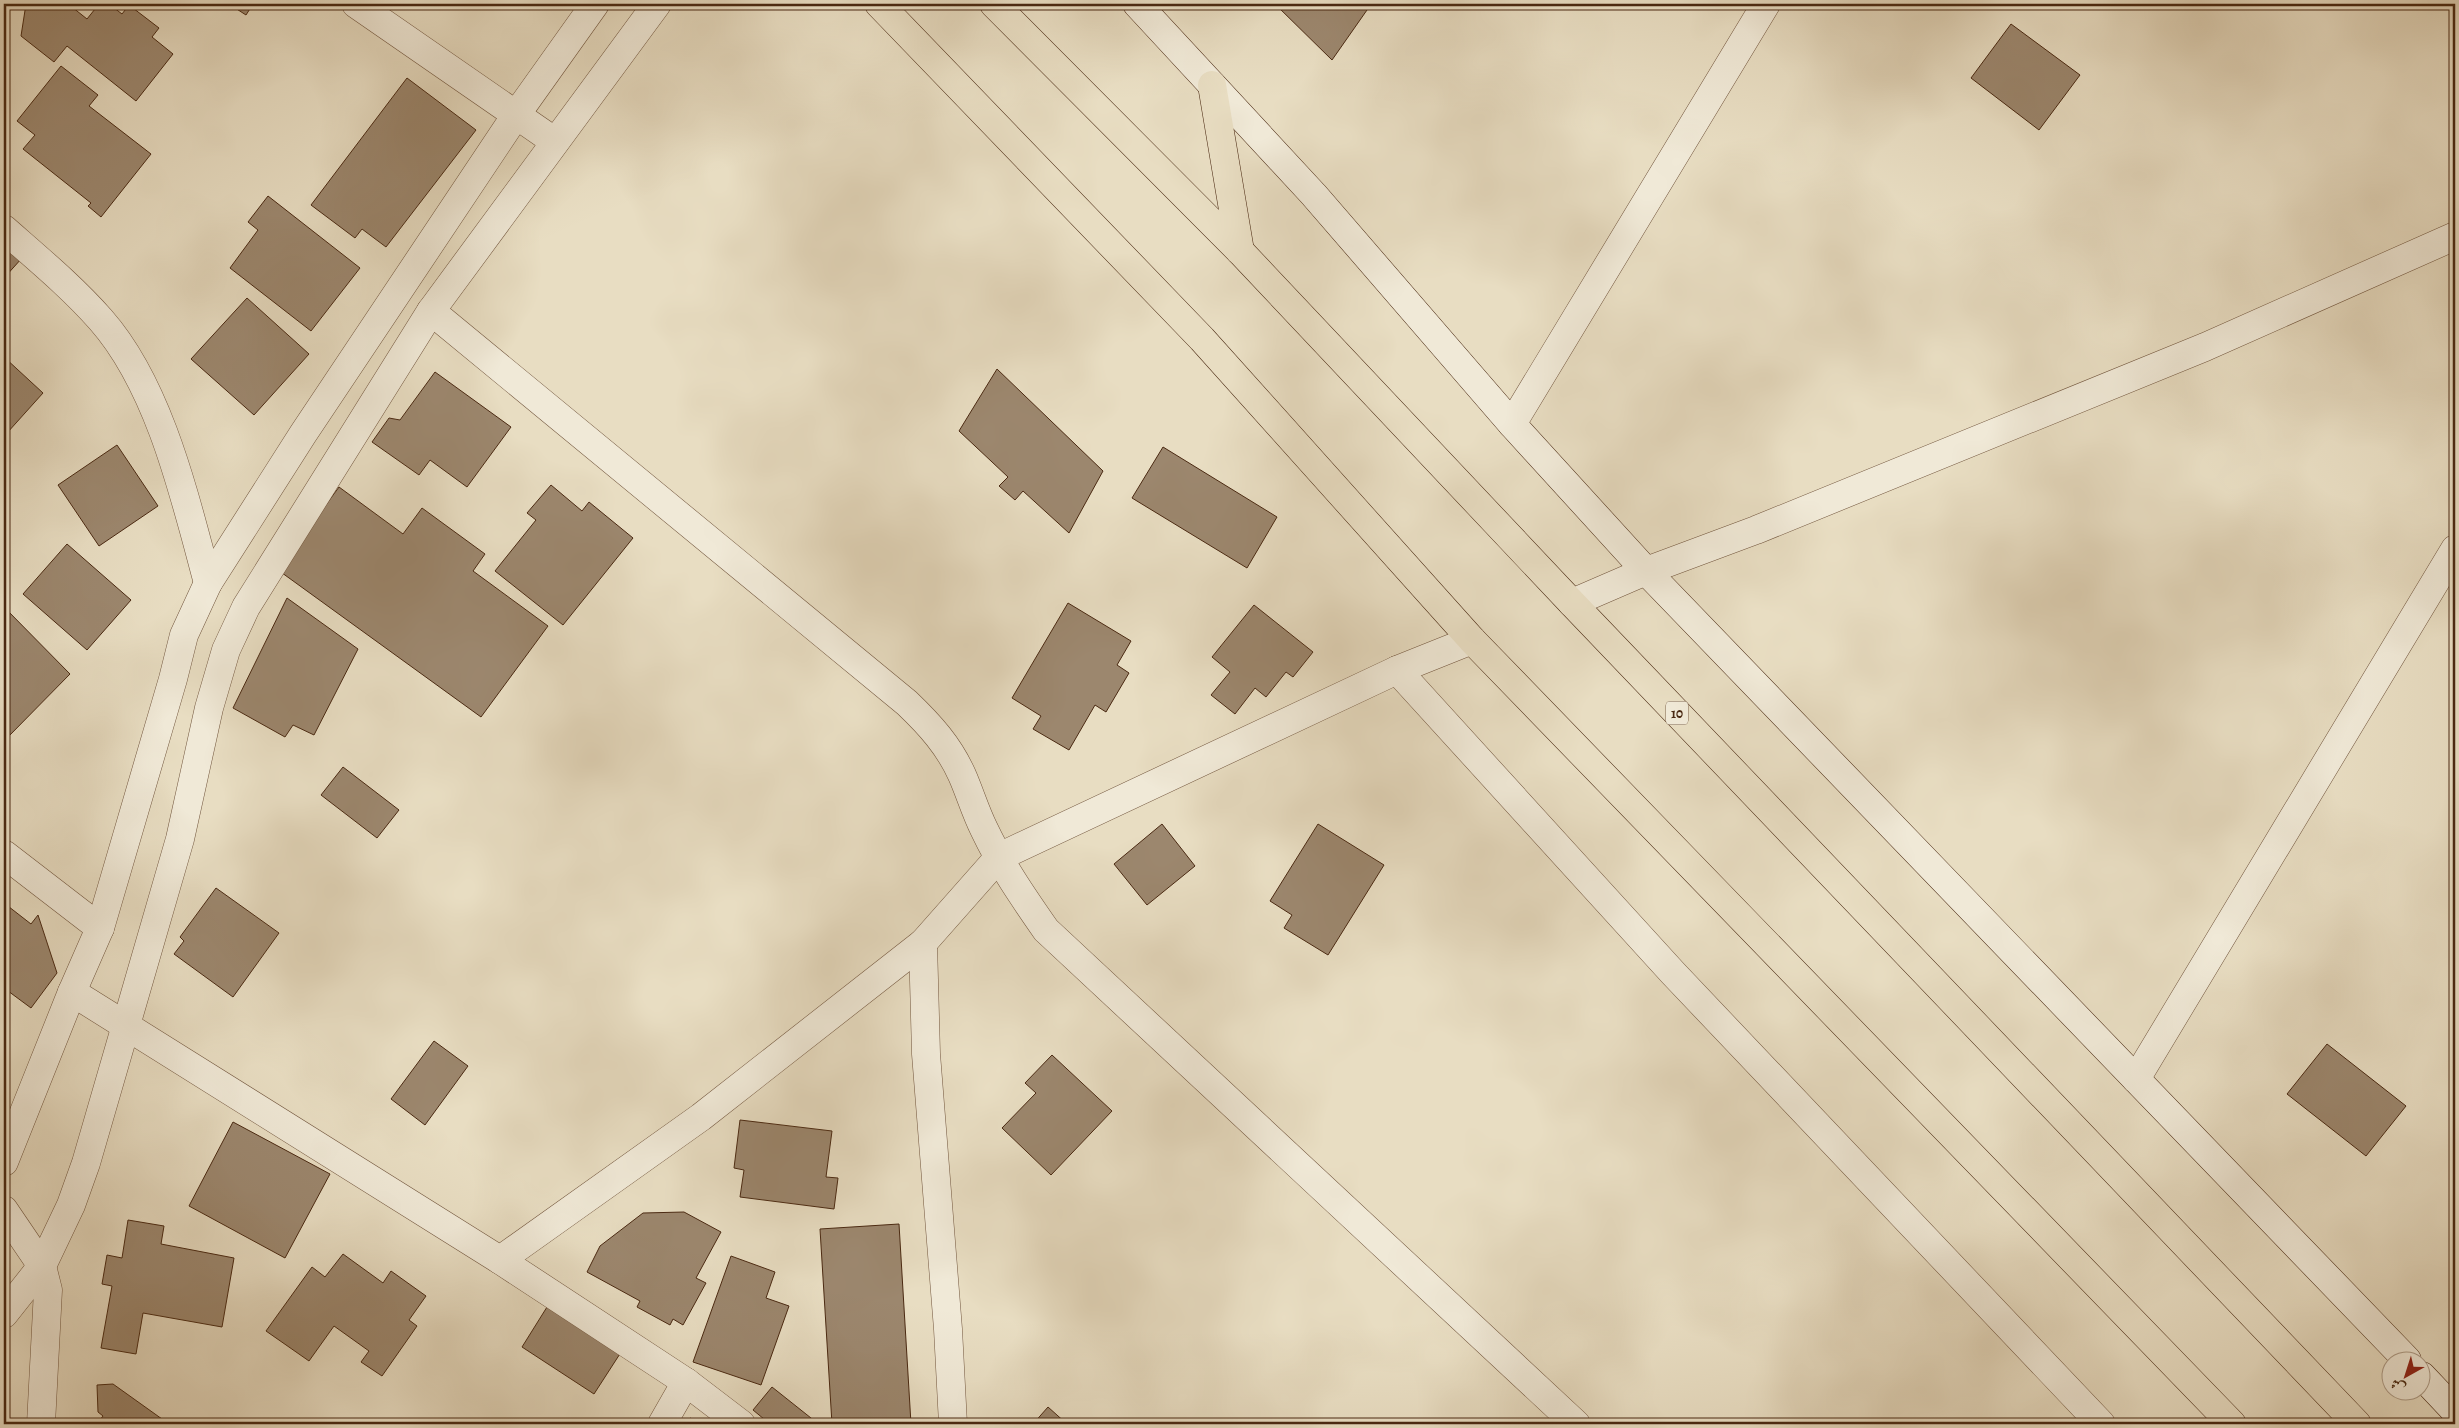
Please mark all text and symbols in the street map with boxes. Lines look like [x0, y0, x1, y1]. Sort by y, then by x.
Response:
road number: 10 [1666, 701, 1688, 724]
north arrow [2382, 1350, 2432, 1400]
text: ش [2387, 1374, 2410, 1397]

